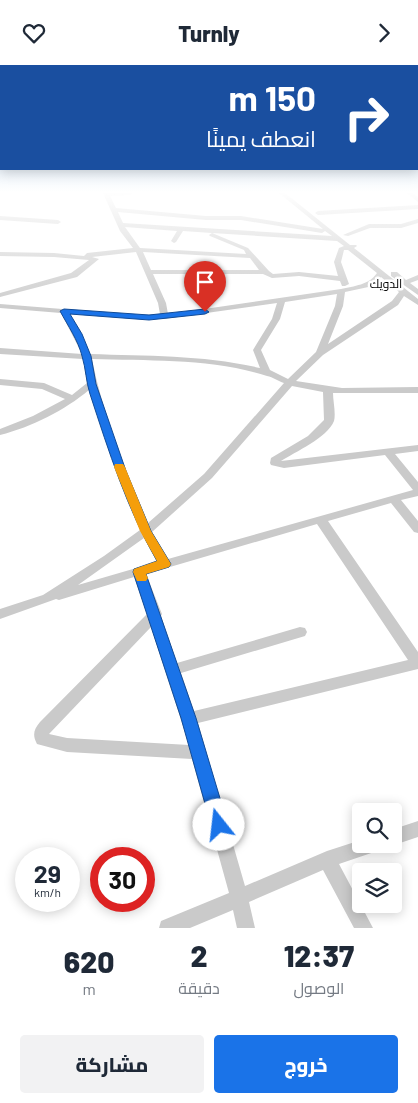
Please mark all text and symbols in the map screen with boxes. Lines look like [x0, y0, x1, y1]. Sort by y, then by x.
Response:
icon: heart [20, 19, 48, 47]
icon: forward [370, 19, 398, 47]
text: Turnly [178, 20, 240, 46]
text: 150 m [229, 76, 316, 118]
icon: right [334, 85, 399, 150]
text: انعطف يمينًا [206, 125, 316, 151]
pin [184, 261, 226, 312]
icon: arrive [191, 268, 219, 296]
district label: الدويك [370, 276, 402, 291]
position arrow [192, 798, 244, 850]
map controls [352, 803, 402, 913]
button: search [352, 803, 402, 853]
speed limit sign: 30 [90, 847, 155, 912]
text: 29 [34, 858, 61, 888]
button: layers [352, 863, 402, 913]
text: km/h [34, 885, 61, 899]
text: 2 [191, 937, 208, 973]
text: 12:37 [284, 937, 354, 973]
text: 620 [64, 943, 114, 979]
text: دقيقة [178, 978, 220, 997]
text: الوصول [293, 978, 344, 997]
text: m [83, 979, 96, 998]
button: مشاركة [20, 1035, 204, 1093]
button: خروج [214, 1035, 398, 1093]

